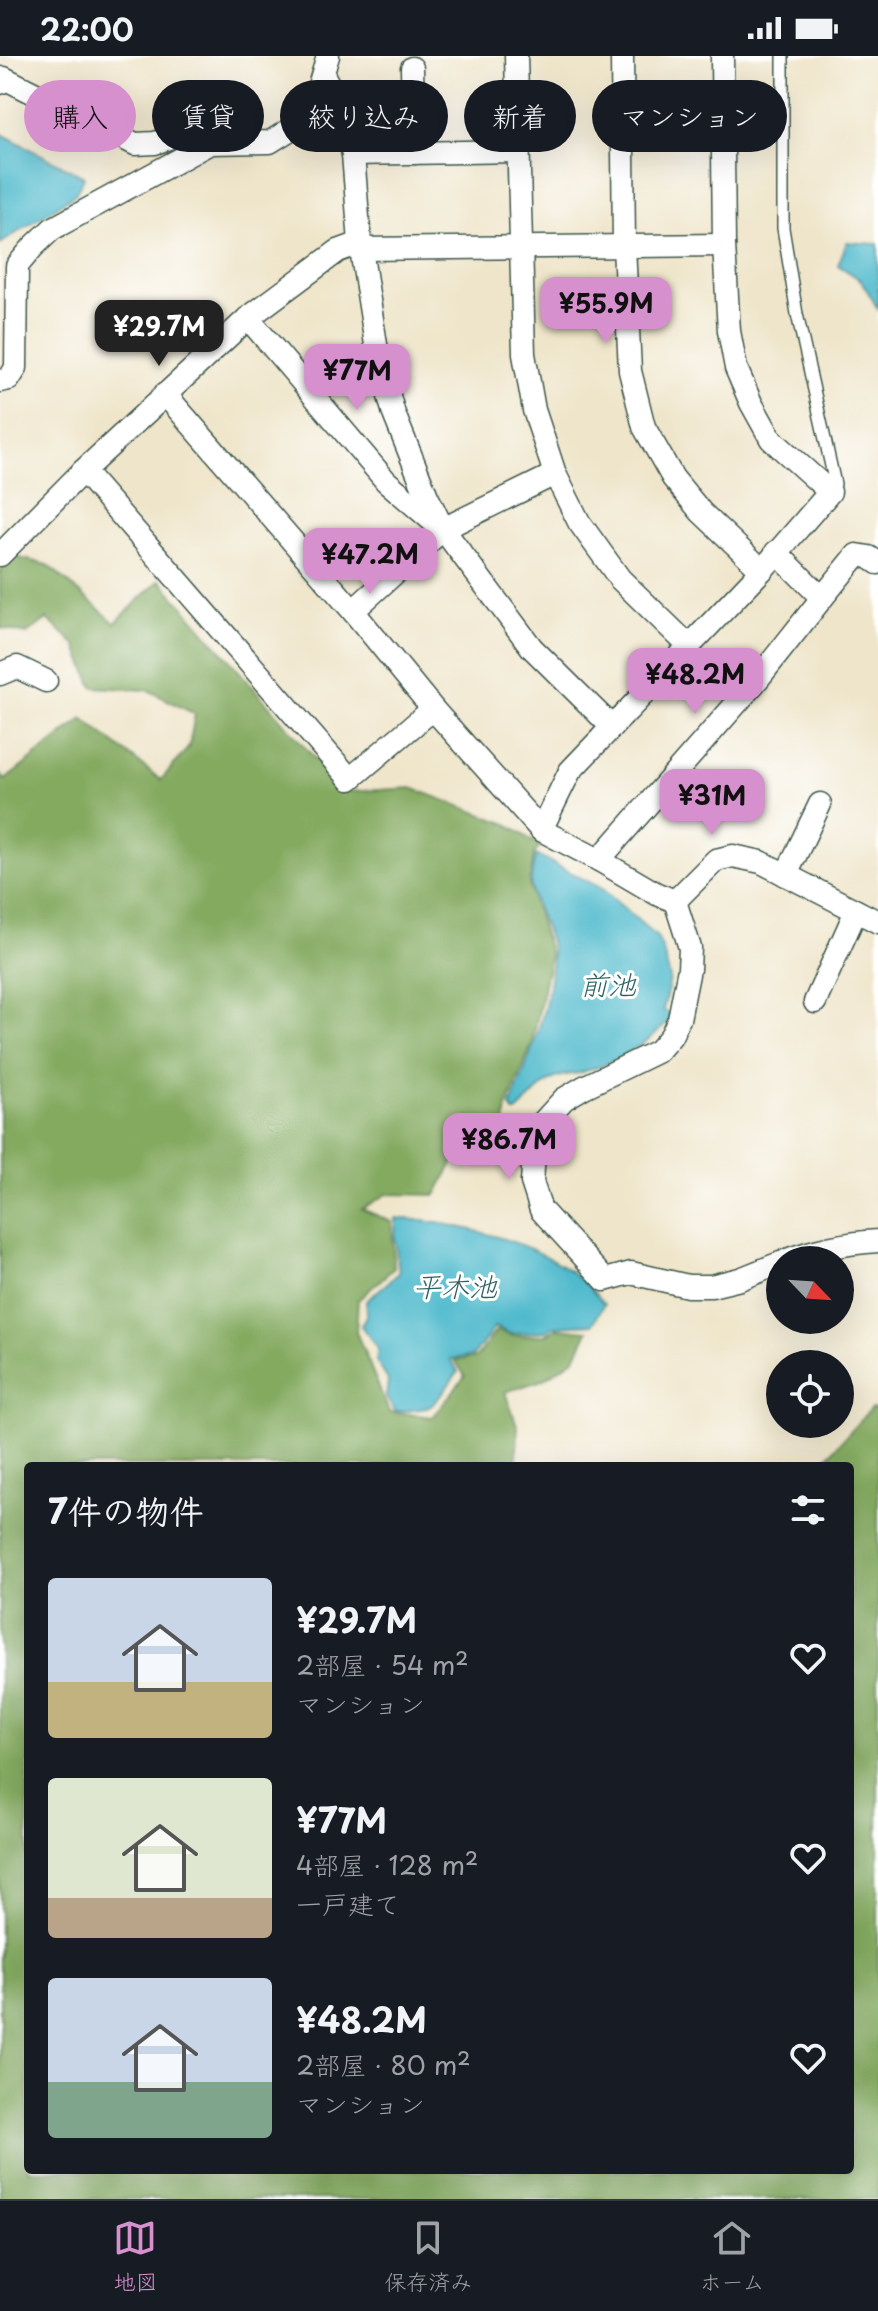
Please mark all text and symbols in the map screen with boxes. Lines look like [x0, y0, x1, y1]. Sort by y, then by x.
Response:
text: 22:00 [40, 6, 134, 51]
chip: 購入 [24, 80, 136, 152]
chip: 賃貸 [152, 80, 264, 152]
chip: 絞り込み [280, 80, 448, 152]
chip: 新着 [464, 80, 576, 152]
chip: マンション [592, 80, 787, 152]
pin: ¥55.9M [541, 277, 671, 345]
text: ¥55.9M [558, 283, 654, 322]
pin: ¥29.7M [94, 300, 224, 368]
text: ¥29.7M [113, 306, 205, 345]
pin: ¥77M [310, 344, 404, 412]
text: ¥77M [322, 350, 392, 389]
pin: ¥47.2M [305, 528, 435, 596]
text: ¥47.2M [321, 534, 419, 573]
pin: ¥48.2M [630, 648, 760, 716]
text: ¥48.2M [645, 654, 745, 693]
pin: ¥31M [665, 769, 759, 837]
text: ¥31M [678, 775, 746, 814]
water label: 前池 [580, 962, 637, 1005]
pin: ¥86.7M [444, 1113, 574, 1181]
text: ¥86.7M [461, 1119, 557, 1158]
north arrow [766, 1246, 854, 1334]
map controls [766, 1246, 854, 1438]
water label: 平木池 [413, 1264, 498, 1307]
button: locate [766, 1350, 854, 1438]
text: 7件の物件 [48, 1484, 204, 1536]
icon: filters [786, 1488, 830, 1532]
text: ¥29.7M [296, 1593, 417, 1645]
icon: home [112, 1610, 208, 1706]
icon: heart [786, 1636, 830, 1680]
text: 2部屋 · 54 m² [296, 1645, 469, 1684]
text: マンション [296, 1684, 425, 1723]
text: ¥77M [296, 1793, 387, 1845]
icon: home [112, 1810, 208, 1906]
icon: heart [786, 1836, 830, 1880]
text: 4部屋 · 128 m² [296, 1845, 478, 1884]
text: 一戸建て [296, 1884, 400, 1923]
text: ¥48.2M [296, 1993, 427, 2045]
icon: home [112, 2010, 208, 2106]
icon: heart [786, 2036, 830, 2080]
text: 2部屋 · 80 m² [296, 2045, 471, 2084]
text: マンション [296, 2084, 425, 2123]
tab: 地図 [113, 2216, 157, 2297]
tab: 保存済み [384, 2216, 472, 2297]
tab: ホーム [699, 2216, 765, 2297]

